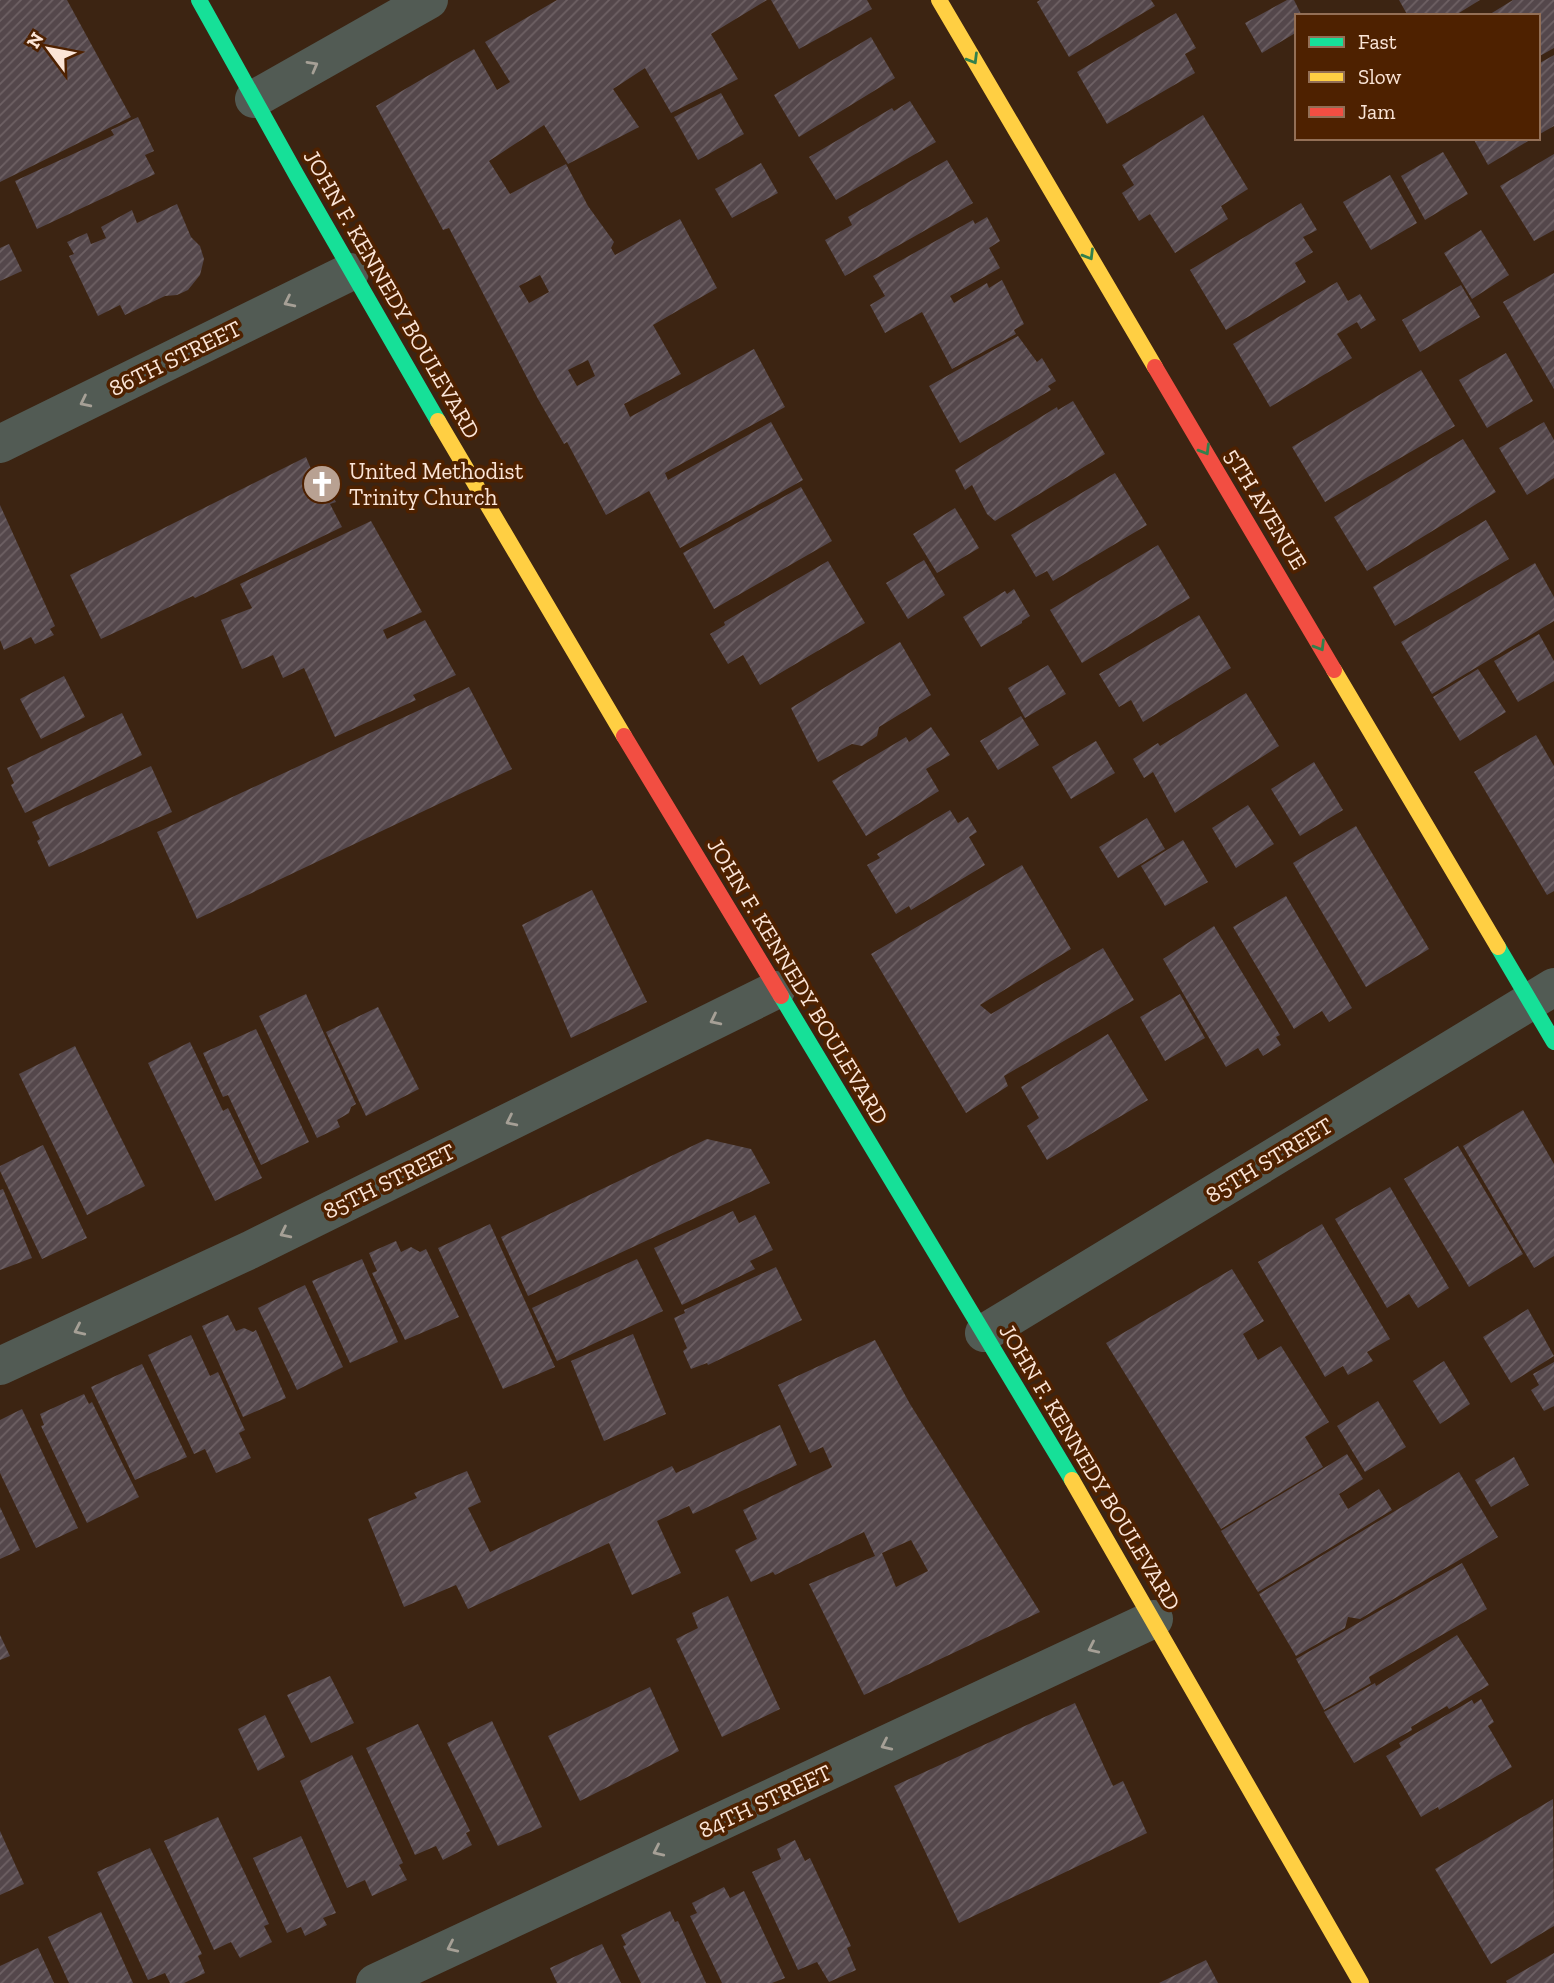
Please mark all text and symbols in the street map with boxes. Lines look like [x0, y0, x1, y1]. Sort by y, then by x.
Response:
north arrow [14, 14, 84, 84]
legend [1295, 14, 1540, 140]
text: N [21, 28, 49, 52]
text: Fast [1358, 29, 1397, 54]
one-way arrow [965, 51, 978, 64]
one-way arrow [306, 61, 318, 74]
text: Slow [1358, 64, 1401, 89]
text: Jam [1358, 99, 1395, 124]
street label: JOHN F. KENNEDY BOULEVARD [298, 144, 486, 444]
one-way arrow [1081, 247, 1094, 260]
one-way arrow [284, 294, 296, 308]
street label: 86TH STREET [104, 314, 246, 402]
one-way arrow [80, 394, 92, 408]
one-way arrow [1196, 443, 1209, 456]
street label: 5TH AVENUE [1219, 443, 1313, 575]
place label: United Methodist Trinity Church [349, 457, 524, 511]
church icon: United Methodist Trinity Church [301, 463, 343, 505]
one-way arrow [1312, 639, 1325, 652]
street label: JOHN F. KENNEDY BOULEVARD [701, 833, 895, 1129]
one-way arrow [710, 1012, 722, 1026]
street label: 85TH STREET [1200, 1111, 1338, 1209]
one-way arrow [506, 1112, 518, 1126]
street label: 85TH STREET [319, 1137, 459, 1225]
one-way arrow [280, 1224, 292, 1238]
street label: JOHN F. KENNEDY BOULEVARD [993, 1319, 1187, 1615]
one-way arrow [74, 1321, 86, 1335]
one-way arrow [1088, 1640, 1100, 1654]
one-way arrow [881, 1737, 894, 1751]
street label: 84TH STREET [694, 1758, 836, 1844]
one-way arrow [653, 1843, 665, 1857]
one-way arrow [447, 1939, 459, 1953]

